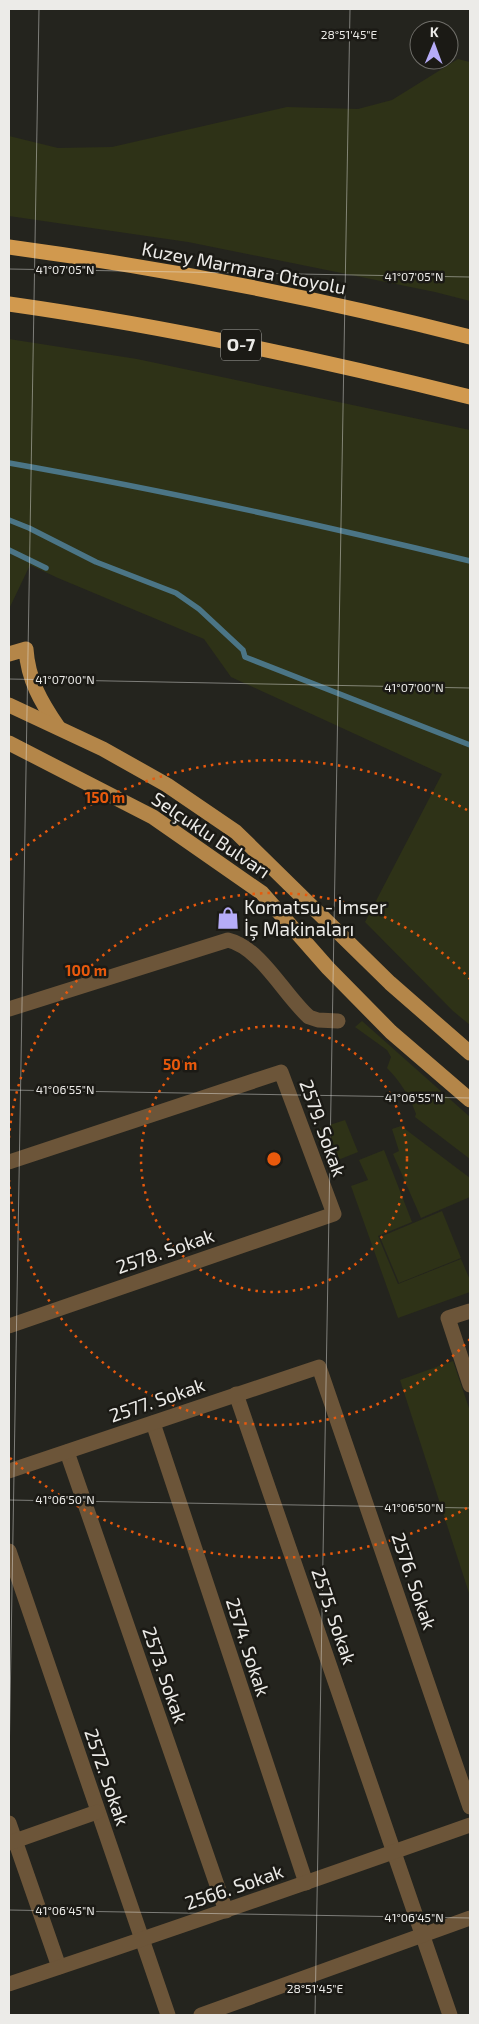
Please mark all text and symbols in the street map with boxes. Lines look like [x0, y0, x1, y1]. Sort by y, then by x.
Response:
north arrow [409, 20, 459, 70]
text: K [430, 23, 439, 40]
text: 28°51'45"E [321, 27, 378, 41]
street label: Kuzey Marmara Otoyolu [140, 236, 348, 299]
text: 41°07'05"N [36, 262, 94, 276]
text: 41°07'05"N [385, 269, 443, 283]
road number: O-7 [221, 330, 261, 360]
text: 41°07'00"N [35, 672, 95, 686]
text: 41°07'00"N [384, 680, 444, 694]
street label: Selçuklu Bulvarı [147, 787, 275, 883]
text: 150 m [85, 788, 125, 806]
place label: Komatsu - İmser İş Makinaları [244, 895, 387, 941]
shop icon: Komatsu - İmser İş Makinaları [215, 905, 241, 931]
text: 100 m [65, 961, 107, 979]
text: 50 m [163, 1055, 197, 1073]
street label: 2579. Sokak [295, 1076, 352, 1180]
text: 41°06'55"N [36, 1082, 94, 1096]
text: 41°06'55"N [385, 1090, 443, 1104]
centre of rings [265, 1150, 283, 1168]
street label: 2578. Sokak [113, 1223, 217, 1278]
street label: 2577. Sokak [106, 1372, 208, 1427]
text: 41°06'50"N [35, 1492, 95, 1506]
text: 41°06'50"N [384, 1500, 444, 1514]
street label: 2576. Sokak [387, 1529, 442, 1633]
street label: 2575. Sokak [307, 1565, 362, 1667]
street label: 2574. Sokak [222, 1595, 275, 1699]
street label: 2573. Sokak [138, 1623, 193, 1727]
street label: 2572. Sokak [80, 1725, 135, 1829]
street label: 2566. Sokak [182, 1859, 286, 1914]
text: 41°06'45"N [35, 1903, 95, 1917]
text: 41°06'45"N [384, 1910, 444, 1924]
text: 28°51'45"E [287, 1981, 344, 1995]

